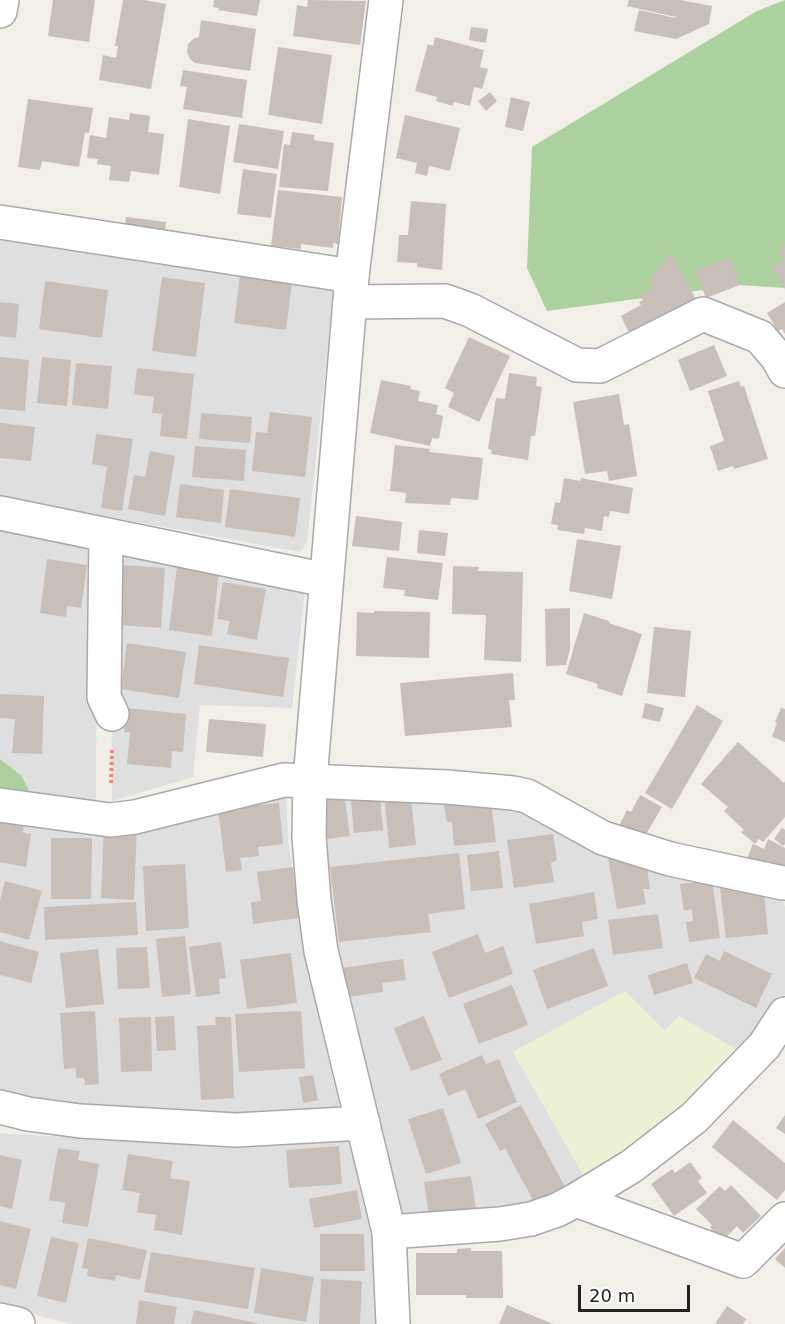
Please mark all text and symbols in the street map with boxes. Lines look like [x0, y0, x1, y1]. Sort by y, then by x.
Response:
scale bar [581, 1273, 694, 1311]
text: 20 m [589, 1285, 635, 1306]

